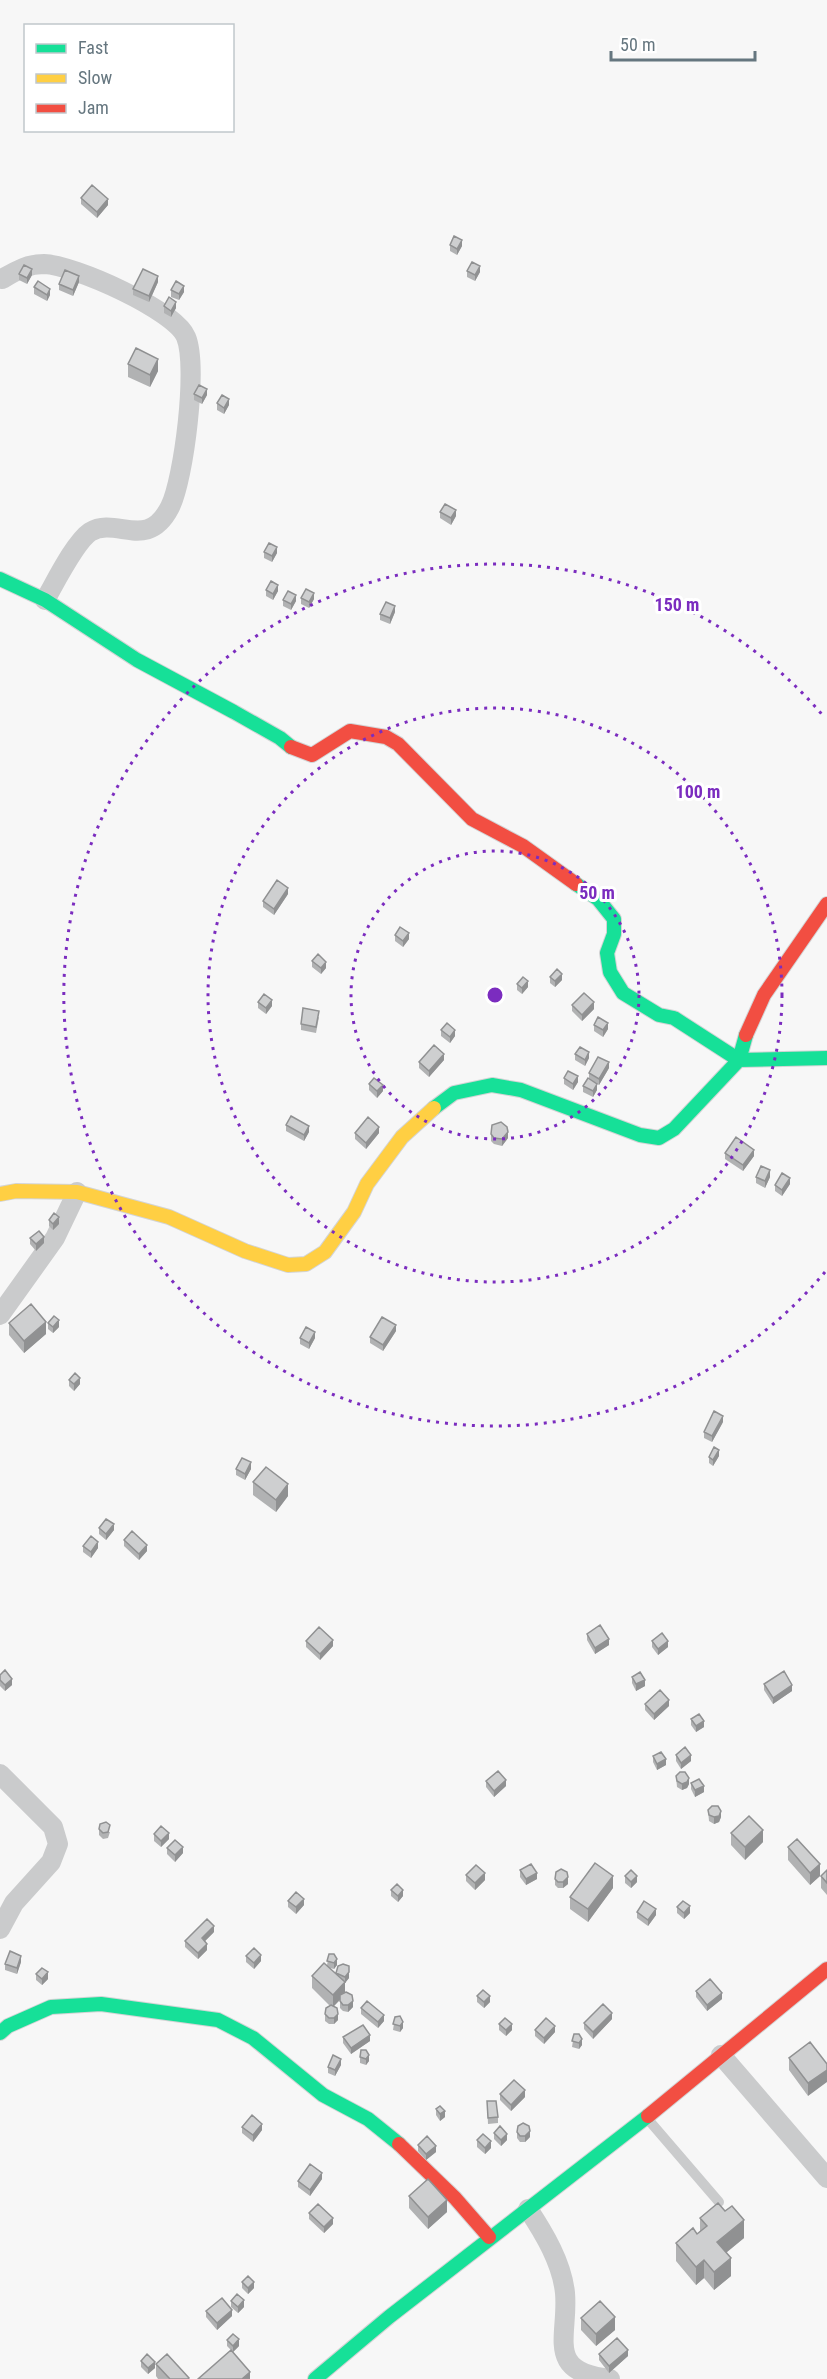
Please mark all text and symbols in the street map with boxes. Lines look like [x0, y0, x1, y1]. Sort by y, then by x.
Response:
legend [24, 24, 234, 132]
scale bar [611, 24, 755, 62]
text: 50 m [620, 34, 655, 55]
text: Fast [78, 37, 109, 58]
text: Slow [78, 67, 113, 88]
text: Jam [78, 97, 109, 118]
text: 150 m [655, 594, 699, 615]
text: 100 m [676, 781, 720, 802]
text: 50 m [579, 882, 615, 903]
centre of rings [485, 985, 505, 1005]

